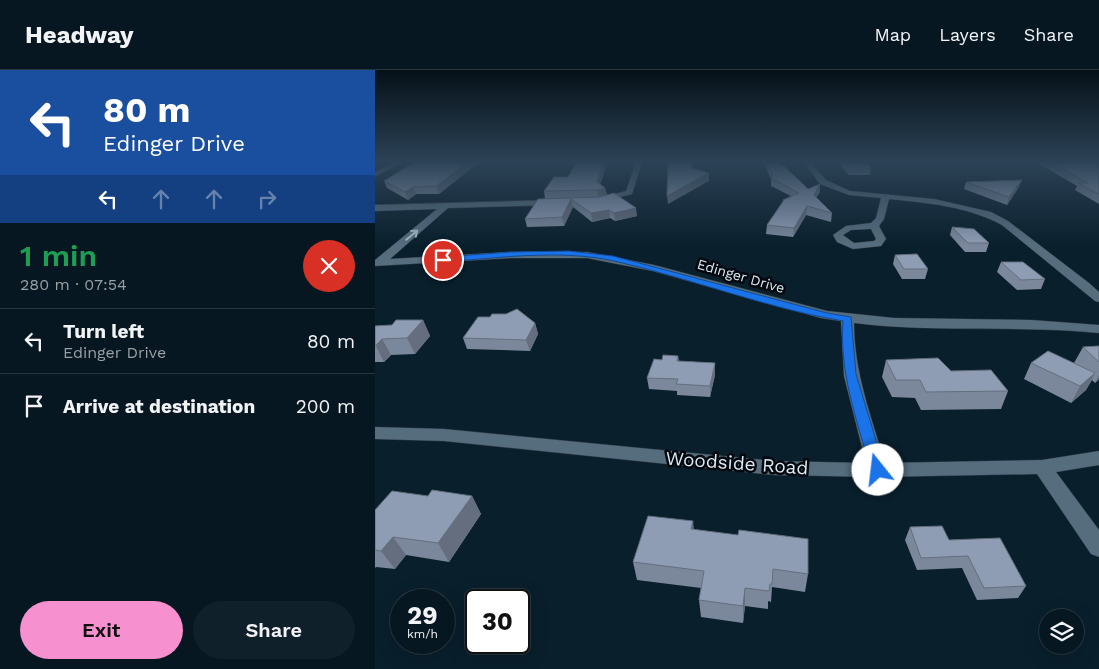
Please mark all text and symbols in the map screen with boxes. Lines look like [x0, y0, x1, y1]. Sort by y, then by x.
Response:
text: Headway [25, 21, 134, 49]
text: Map [874, 24, 911, 45]
text: Layers [939, 24, 996, 45]
text: Share [1024, 24, 1074, 45]
text: 80 m [103, 89, 190, 131]
icon: left [20, 90, 85, 155]
text: Edinger Drive [103, 131, 245, 156]
icon: left [94, 185, 122, 213]
icon: ahead [147, 185, 175, 213]
icon: ahead [200, 185, 228, 213]
icon: right [253, 185, 281, 213]
one-way arrow [406, 229, 419, 241]
text: 1 min [20, 238, 97, 273]
pin [422, 239, 464, 281]
button: close [303, 240, 355, 292]
icon: arrive [429, 246, 457, 274]
street label: Edinger Drive [695, 256, 787, 296]
text: 280 m · 07:54 [20, 275, 127, 294]
text: Turn left [63, 320, 144, 343]
icon: left [20, 327, 48, 355]
text: 80 m [307, 330, 355, 353]
text: Edinger Drive [63, 343, 166, 362]
icon: arrive [20, 392, 48, 420]
text: Arrive at destination [63, 395, 255, 418]
text: 200 m [296, 395, 355, 418]
position arrow [851, 443, 903, 495]
street label: Woodside Road [665, 447, 809, 479]
speed limit sign: 30 [465, 589, 530, 654]
button: Exit [20, 601, 183, 659]
button: Share [193, 601, 355, 659]
text: 29 [407, 601, 438, 630]
map controls [1039, 609, 1084, 654]
button: layers [1039, 609, 1084, 654]
text: km/h [407, 627, 438, 641]

